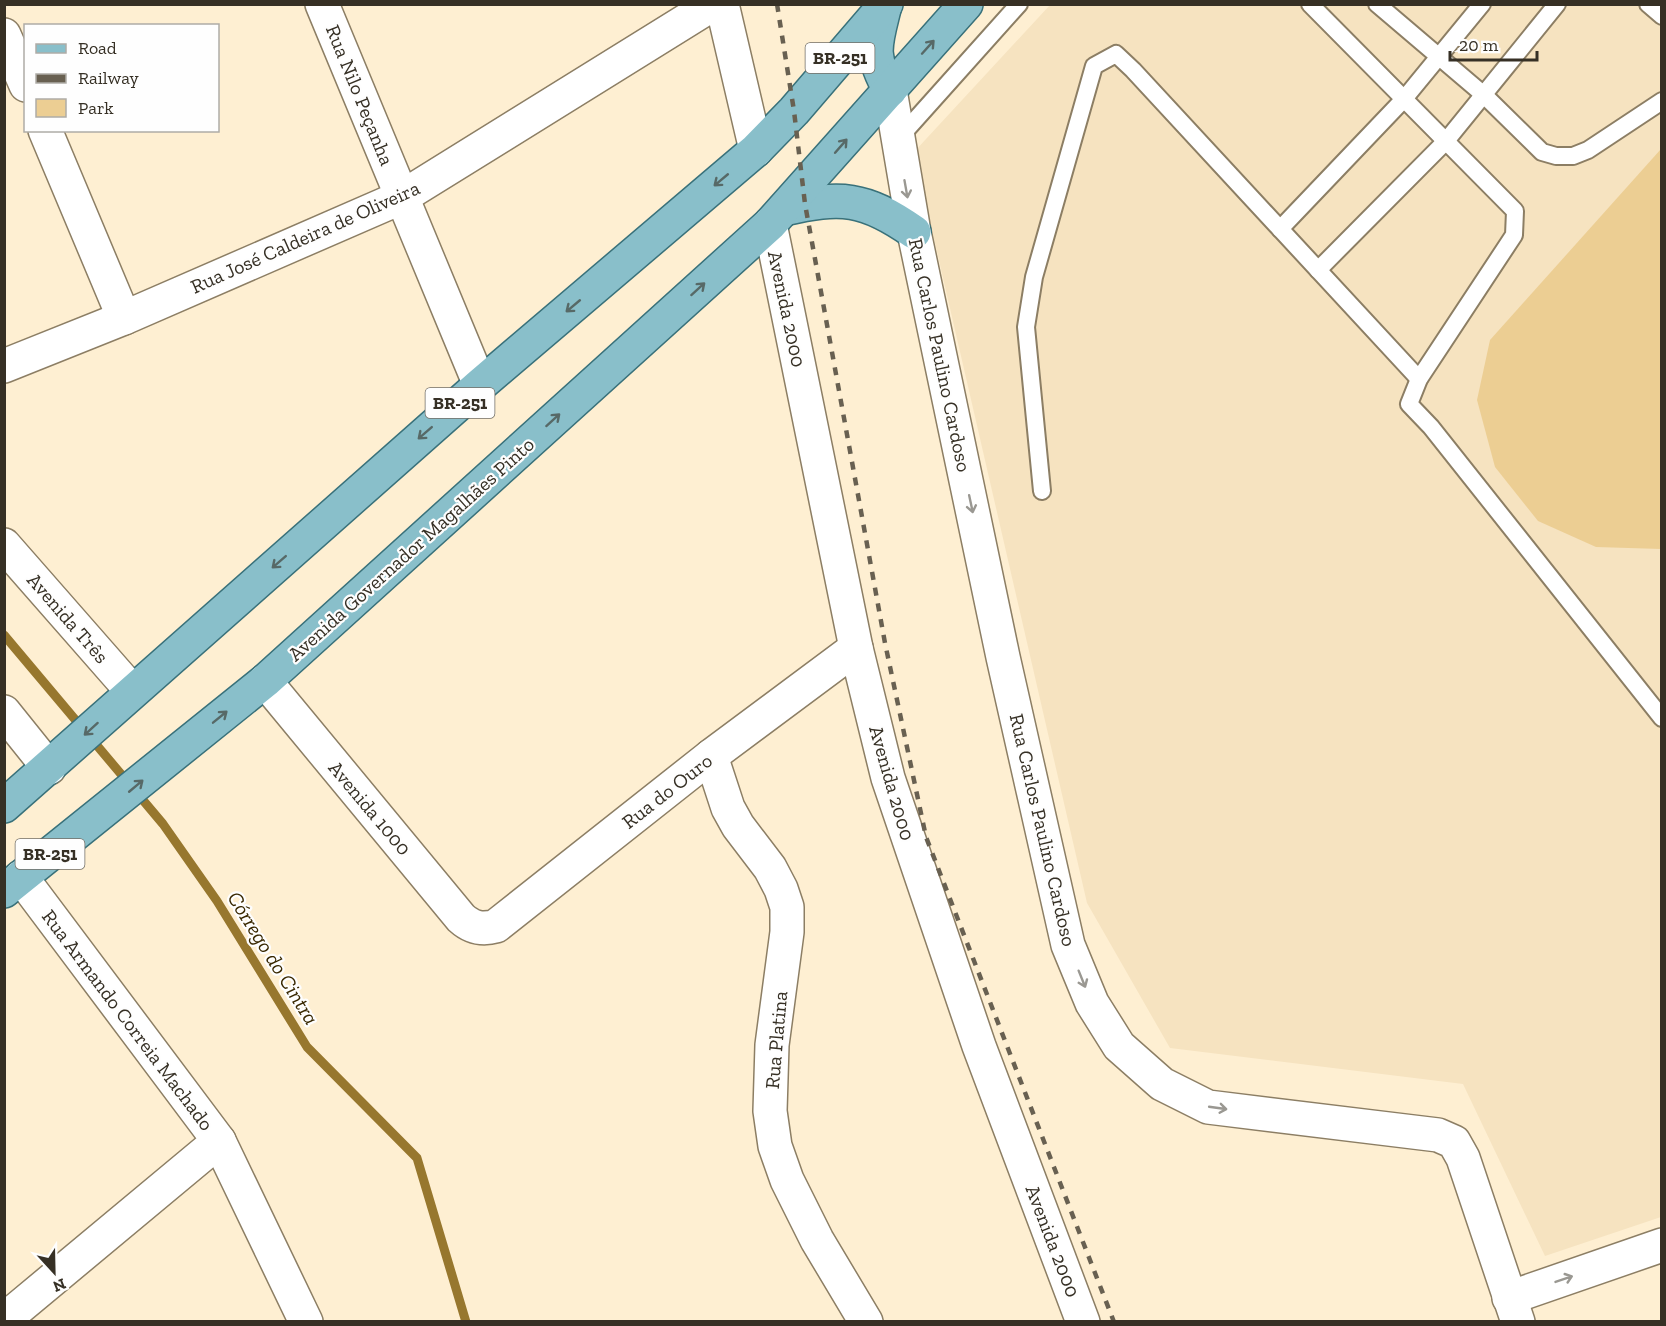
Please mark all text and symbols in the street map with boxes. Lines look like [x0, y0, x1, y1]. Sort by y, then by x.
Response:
street label: Rua Nilo Peçanha [321, 21, 399, 169]
legend [24, 24, 219, 132]
scale bar [1450, 24, 1537, 62]
text: 20 m [1459, 34, 1499, 56]
text: Road [78, 37, 117, 59]
one-way arrow [921, 40, 935, 55]
road number: BR-251 [806, 43, 874, 73]
text: Railway [78, 67, 140, 89]
text: Park [78, 97, 114, 119]
one-way arrow [834, 139, 848, 154]
one-way arrow [713, 173, 729, 186]
street label: Rua José Caldeira de Oliveira [187, 175, 424, 298]
one-way arrow [901, 179, 912, 199]
street label: Rua Carlos Paulino Cardoso [904, 236, 976, 474]
street label: Avenida 2000 [763, 249, 811, 369]
one-way arrow [690, 282, 705, 296]
one-way arrow [566, 299, 581, 313]
road number: BR-251 [426, 388, 494, 418]
one-way arrow [545, 413, 560, 427]
one-way arrow [417, 427, 433, 440]
street label: Avenida Governador Magalhães Pinto [283, 432, 539, 666]
one-way arrow [966, 493, 977, 513]
one-way arrow [272, 555, 287, 569]
street label: Avenida Três [22, 568, 114, 668]
one-way arrow [211, 711, 227, 724]
street label: Rua Carlos Paulino Cardoso [1005, 711, 1081, 949]
one-way arrow [83, 722, 98, 736]
street label: Avenida 2000 [864, 723, 920, 843]
street label: Rua do Ouro [617, 748, 717, 834]
street label: Avenida 1000 [324, 756, 416, 860]
one-way arrow [127, 780, 143, 793]
road number: BR-251 [16, 839, 84, 869]
water label: Córrego do Cintra [222, 887, 324, 1029]
street label: Rua Armando Correia Machado [37, 905, 219, 1135]
one-way arrow [1077, 970, 1088, 988]
street label: Rua Platina [760, 990, 792, 1090]
one-way arrow [1207, 1102, 1227, 1113]
street label: Avenida 2000 [1021, 1181, 1085, 1301]
north arrow [24, 1242, 84, 1302]
one-way arrow [1554, 1273, 1573, 1284]
text: N [50, 1274, 69, 1297]

